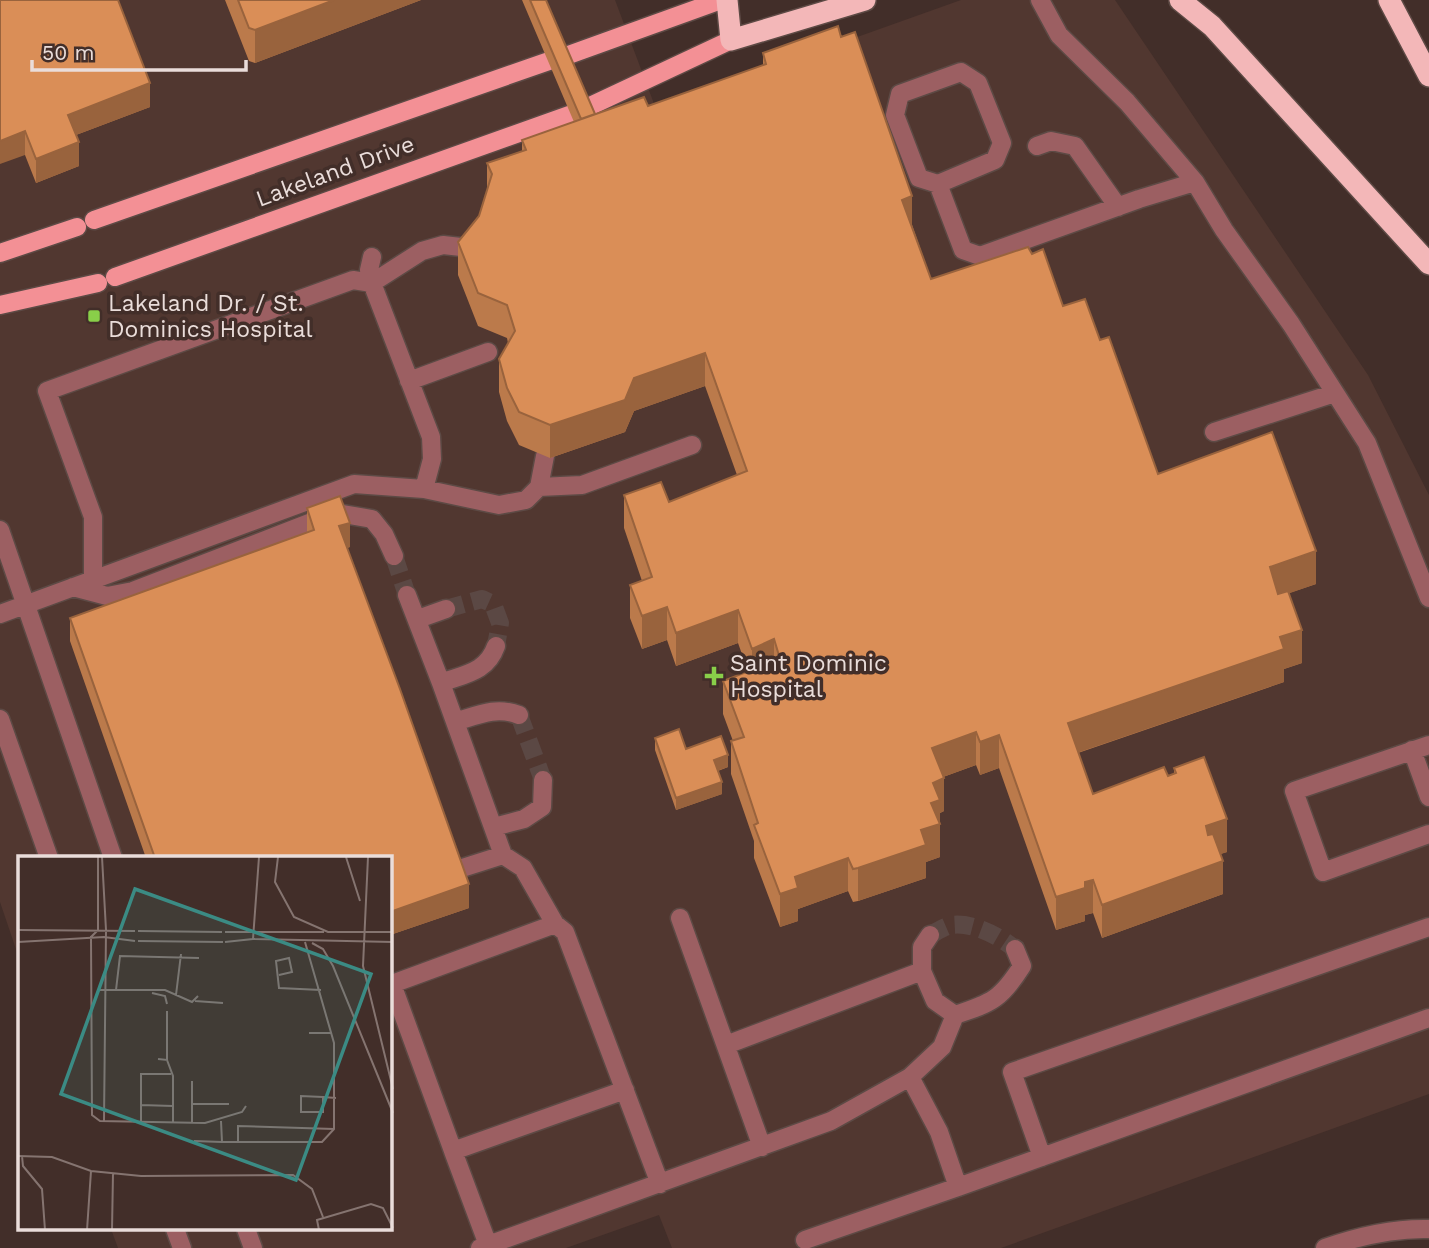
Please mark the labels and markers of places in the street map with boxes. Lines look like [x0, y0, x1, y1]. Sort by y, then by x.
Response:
place label: Lakeland Dr. / St. Dominics Hospital [108, 290, 312, 343]
marker: Lakeland Dr. / St. Dominics Hospital [86, 308, 102, 324]
place label: Saint Dominic Hospital [730, 650, 887, 703]
marker: Saint Dominic Hospital [704, 666, 724, 686]

